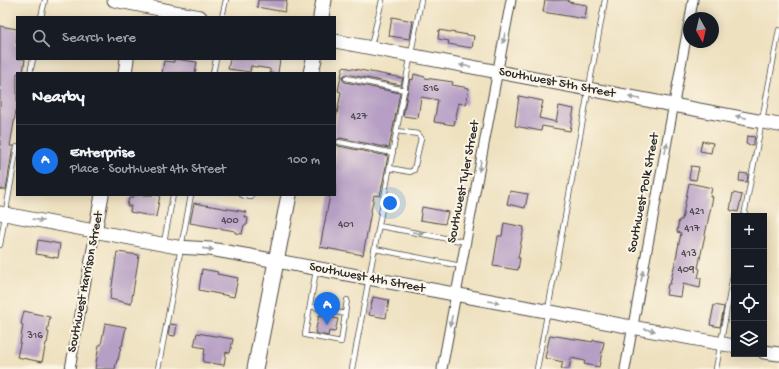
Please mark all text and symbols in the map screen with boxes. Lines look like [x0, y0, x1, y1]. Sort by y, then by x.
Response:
north arrow [683, 12, 719, 48]
search box [16, 16, 336, 60]
icon: search [30, 27, 52, 49]
text: Search here [62, 29, 136, 47]
one-way arrow [501, 32, 507, 44]
one-way arrow [459, 63, 471, 69]
street label: Southwest 5th Street [498, 64, 618, 102]
house number: 516 [423, 83, 439, 95]
text: Nearby [32, 88, 85, 108]
one-way arrow [628, 94, 640, 100]
house number: 427 [351, 111, 367, 123]
one-way arrow [735, 114, 747, 120]
street label: Southwest Tyler Street [445, 118, 484, 245]
street label: Southwest Polk Street [625, 130, 663, 254]
one-way arrow [663, 142, 669, 154]
text: Enterprise [70, 144, 135, 162]
text: A [41, 153, 49, 168]
text: 100 m [288, 153, 320, 168]
one-way arrow [477, 160, 483, 172]
text: Place · Southwest 4th Street [70, 162, 226, 177]
your location [380, 193, 400, 213]
house number: 421 [689, 206, 705, 218]
street label: Southwest Harrison Street [65, 209, 107, 354]
map controls [731, 213, 767, 357]
button: + [731, 213, 767, 249]
house number: 400 [221, 215, 239, 227]
one-way arrow [32, 218, 44, 224]
house number: 401 [338, 219, 354, 231]
house number: 417 [684, 223, 700, 235]
one-way arrow [411, 230, 424, 236]
one-way arrow [202, 246, 214, 252]
house number: 413 [681, 248, 697, 260]
button: − [731, 249, 767, 285]
street label: Southwest 4th Street [308, 259, 428, 297]
house number: 409 [678, 264, 695, 276]
one-way arrow [639, 269, 645, 282]
button: locate [731, 285, 767, 321]
pin: A [314, 292, 340, 325]
one-way arrow [488, 299, 500, 305]
one-way arrow [448, 315, 454, 328]
button: layers [731, 321, 767, 357]
one-way arrow [644, 327, 656, 333]
house number: 316 [26, 330, 43, 342]

